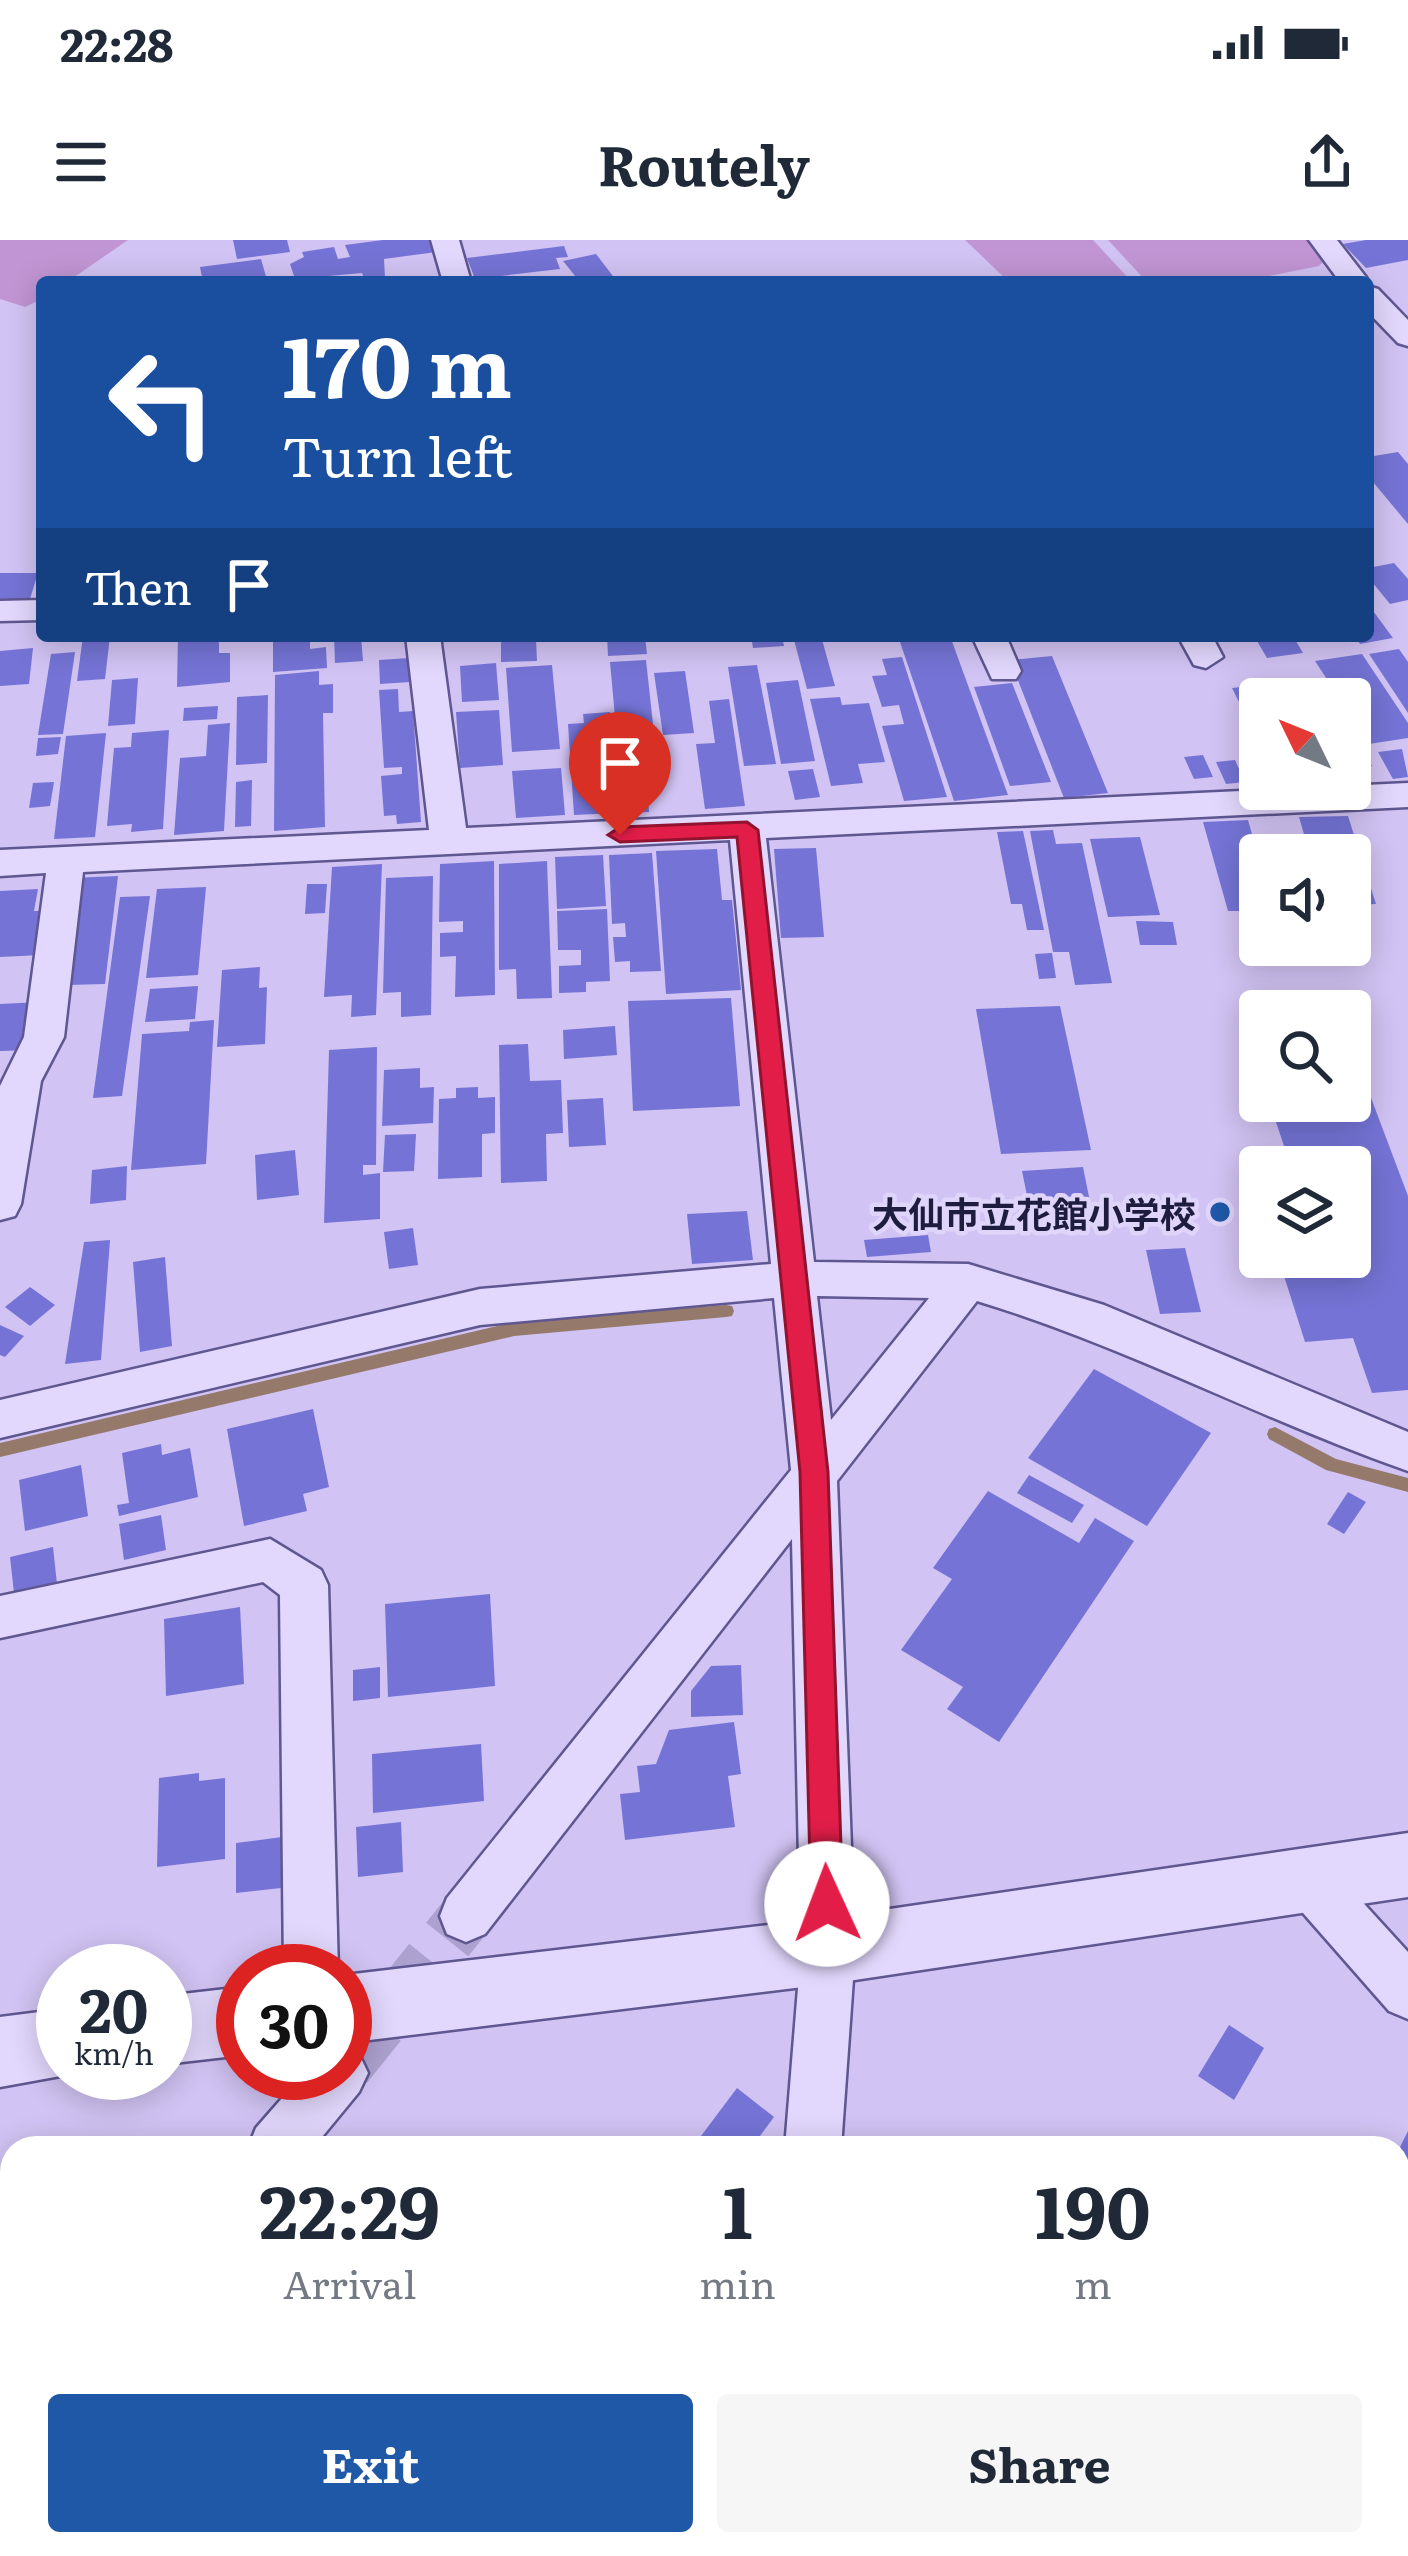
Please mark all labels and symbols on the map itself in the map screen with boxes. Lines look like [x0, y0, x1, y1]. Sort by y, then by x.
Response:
north arrow [1239, 678, 1371, 810]
pin [569, 712, 671, 835]
place label: 大仙市立花館小学校 [872, 1186, 1196, 1239]
marker: 大仙市立花館小学校 [1207, 1199, 1233, 1225]
position arrow [764, 1841, 890, 1967]
speed limit sign: 30 [216, 1944, 372, 2100]

